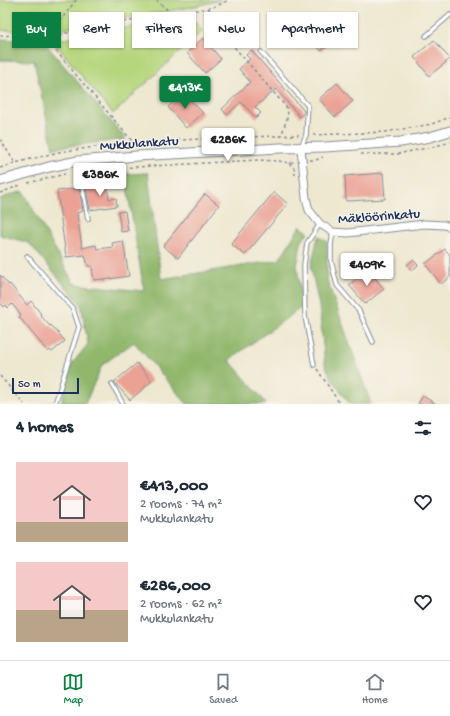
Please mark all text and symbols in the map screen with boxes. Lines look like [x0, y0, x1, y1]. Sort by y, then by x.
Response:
chip: Buy [12, 12, 61, 48]
chip: Rent [69, 12, 124, 48]
chip: Filters [132, 12, 196, 48]
chip: New [204, 12, 259, 48]
chip: Apartment [267, 12, 358, 48]
pin: €413K [157, 76, 213, 110]
text: €413K [168, 81, 202, 96]
pin: €286K [200, 128, 256, 162]
street label: Mukkulankatu [99, 133, 180, 156]
text: €286K [211, 133, 245, 148]
pin: €386K [72, 163, 128, 197]
text: €386K [82, 168, 118, 183]
street label: Mäklöörinkatu [338, 206, 421, 229]
pin: €409K [339, 253, 395, 287]
text: €409K [350, 258, 384, 273]
scale bar [12, 376, 79, 395]
text: 50 m [18, 379, 40, 391]
icon: filters [412, 417, 434, 439]
text: 4 homes [16, 418, 73, 438]
text: €413,000 [140, 477, 208, 497]
icon: home [48, 478, 96, 526]
icon: heart [412, 491, 434, 513]
text: 2 rooms · 74 m² [140, 497, 222, 512]
text: Mukkulankatu [140, 512, 214, 527]
text: €286,000 [140, 577, 211, 597]
icon: home [48, 578, 96, 626]
icon: heart [412, 591, 434, 613]
text: 2 rooms · 62 m² [140, 597, 222, 612]
text: Mukkulankatu [140, 612, 214, 627]
tab: Map [62, 671, 84, 707]
tab: Saved [209, 671, 237, 707]
tab: Home [362, 671, 388, 707]

